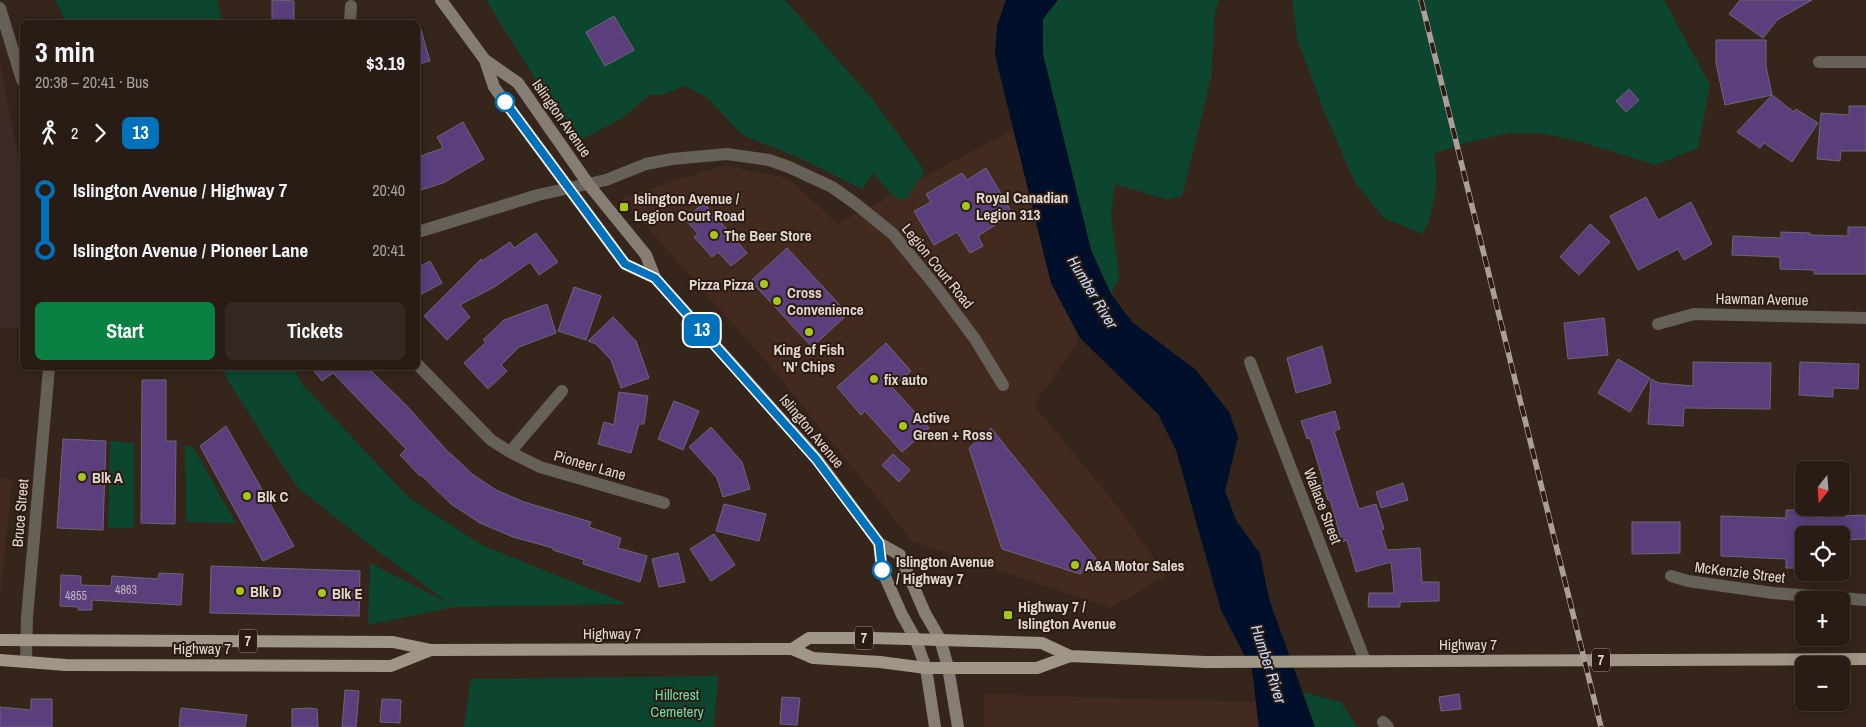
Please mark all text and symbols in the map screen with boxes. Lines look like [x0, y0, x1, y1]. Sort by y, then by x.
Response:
text: 3 min [35, 33, 95, 71]
text: $3.19 [366, 50, 405, 76]
text: 20:38 – 20:41 · Bus [35, 71, 149, 93]
street label: Islington Avenue [527, 75, 597, 161]
unlabelled marker [495, 92, 515, 112]
icon: walk [35, 119, 63, 147]
icon: forward [86, 119, 114, 147]
text: 13 [132, 120, 149, 145]
text: 2 [71, 122, 78, 144]
text: Islington Avenue / Highway 7 [73, 177, 287, 203]
text: 20:40 [372, 179, 405, 201]
place label: Royal Canadian Legion 313 [976, 187, 1068, 225]
place label: Islington Avenue / Legion Court Road [634, 188, 745, 226]
marker: Royal Canadian Legion 313 [960, 200, 972, 212]
marker: Islington Avenue / Legion Court Road [618, 201, 630, 213]
street label: Legion Court Road [897, 219, 979, 313]
place label: The Beer Store [724, 225, 812, 246]
marker: The Beer Store [708, 229, 720, 241]
text: Islington Avenue / Pioneer Lane [73, 237, 308, 263]
text: 20:41 [372, 239, 405, 261]
water label: Humber River [1063, 251, 1124, 333]
place label: Pizza Pizza [689, 274, 754, 295]
marker: Pizza Pizza [758, 278, 770, 290]
place label: Cross Convenience [787, 282, 864, 320]
street label: Hawman Avenue [1715, 288, 1809, 310]
marker: Cross Convenience [771, 295, 783, 307]
button: Start [35, 302, 215, 360]
button: Tickets [225, 302, 405, 360]
line badge: 13 [680, 314, 724, 346]
text: 13 [694, 317, 710, 342]
marker: King of Fish 'N' Chips [803, 326, 815, 338]
place label: King of Fish 'N' Chips [773, 339, 845, 377]
place label: fix auto [884, 369, 928, 390]
marker: fix auto [868, 373, 880, 385]
street label: Islington Avenue [775, 389, 849, 473]
place label: Active Green + Ross [913, 407, 993, 445]
marker: Active Green + Ross [897, 420, 909, 432]
street label: Pioneer Lane [552, 445, 629, 485]
north arrow [1795, 461, 1850, 516]
map controls [1795, 461, 1850, 711]
street label: Wallace Street [1299, 465, 1347, 547]
place label: Blk A [92, 467, 123, 488]
marker: Blk A [76, 471, 88, 483]
street label: Bruce Street [7, 477, 33, 548]
place label: Blk C [257, 486, 289, 507]
marker: Blk C [241, 490, 253, 502]
button: locate [1795, 526, 1850, 581]
place label: Islington Avenue / Highway 7 [896, 551, 994, 589]
place label: A&A Motor Sales [1085, 555, 1184, 576]
street label: McKenzie Street [1694, 556, 1787, 588]
marker: A&A Motor Sales [1069, 559, 1081, 571]
marker: Islington Avenue / Highway 7 [872, 560, 892, 580]
place label: Blk D [250, 581, 282, 602]
house number: 4863 [115, 582, 137, 598]
place label: Blk E [332, 583, 363, 604]
marker: Blk D [234, 585, 246, 597]
marker: Blk E [316, 587, 328, 599]
house number: 4855 [65, 588, 87, 604]
button: + [1795, 591, 1850, 646]
place label: Highway 7 / Islington Avenue [1018, 596, 1116, 634]
marker: Highway 7 / Islington Avenue [1002, 609, 1014, 621]
water label: Humber River [1246, 622, 1292, 707]
street label: Highway 7 [583, 623, 641, 644]
road number: 7 [855, 626, 873, 650]
road number: 7 [239, 630, 257, 652]
street label: Highway 7 [1439, 634, 1497, 655]
street label: Highway 7 [173, 638, 231, 659]
road number: 7 [1592, 648, 1610, 672]
button: − [1795, 656, 1850, 711]
park label: Hillcrest Cemetery [650, 684, 705, 722]

